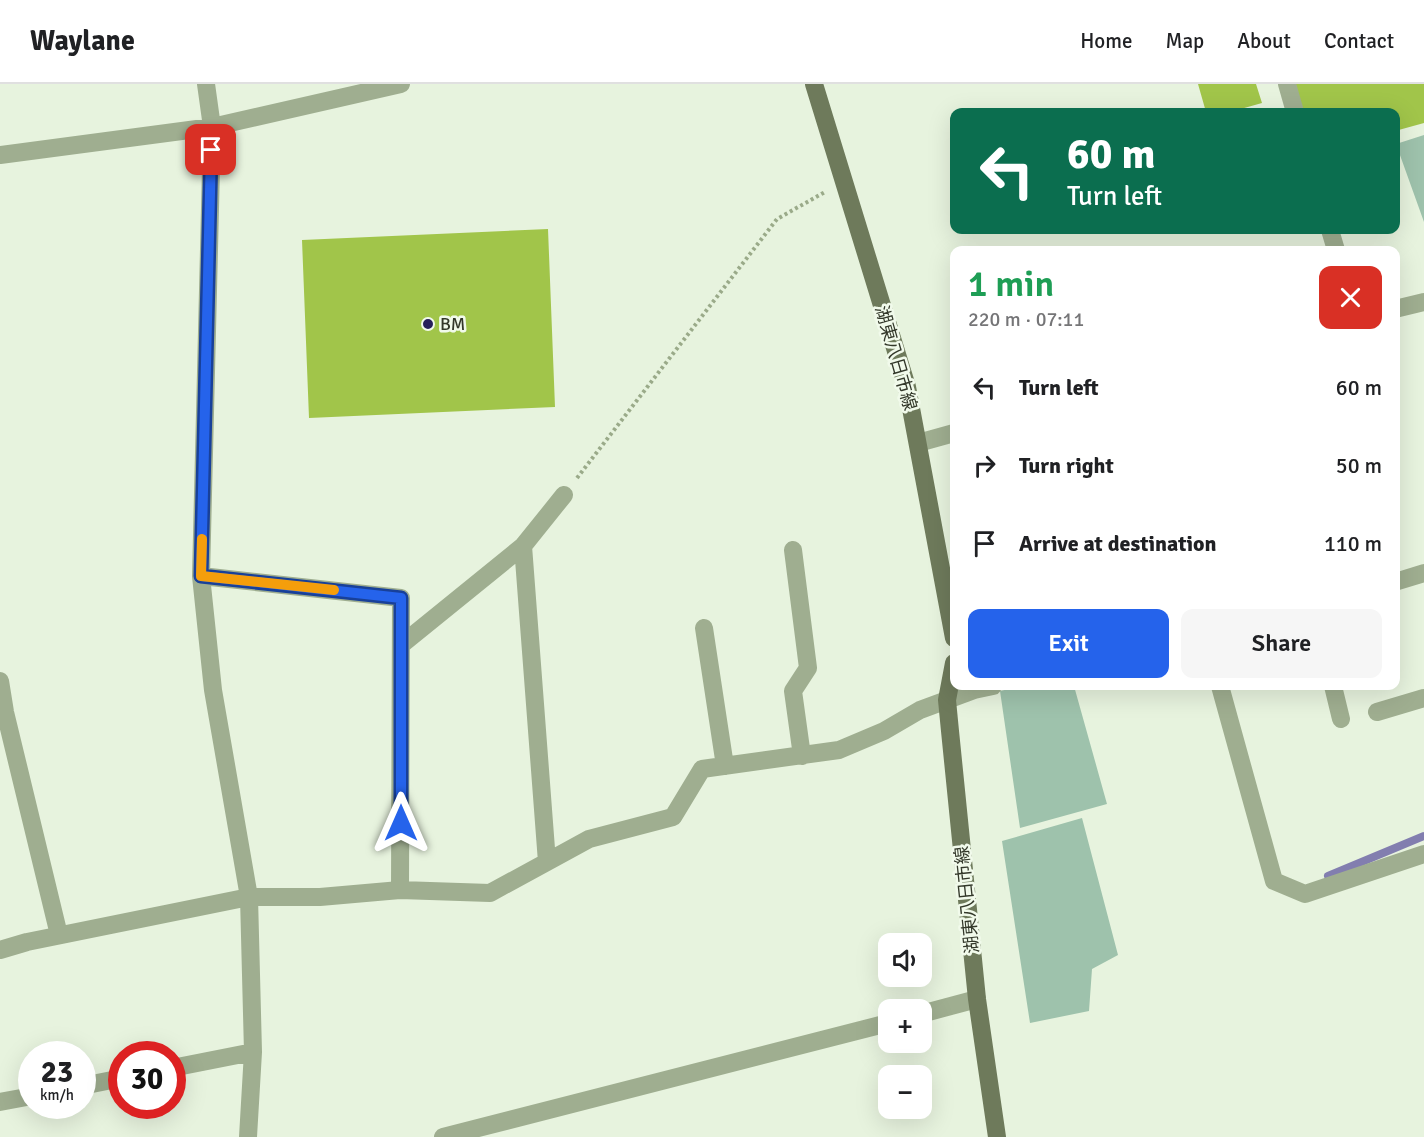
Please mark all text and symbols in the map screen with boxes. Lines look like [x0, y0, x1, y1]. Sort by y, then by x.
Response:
text: Waylane [30, 24, 135, 58]
text: Home [1080, 28, 1133, 54]
text: Map [1166, 28, 1204, 54]
text: About [1237, 28, 1291, 54]
text: Contact [1324, 28, 1394, 54]
pin [185, 124, 236, 175]
text: 60 m [1067, 129, 1156, 180]
icon: left [968, 132, 1046, 210]
icon: arrive [194, 133, 227, 166]
text: Turn left [1067, 180, 1162, 213]
text: 1 min [968, 262, 1054, 307]
button: close [1319, 266, 1382, 329]
street label: 湖東八日市線 [871, 303, 921, 413]
text: 220 m · 07:11 [968, 307, 1084, 332]
place label: BM [440, 313, 465, 335]
marker: BM [421, 317, 435, 331]
icon: left [968, 371, 1001, 404]
text: Turn left [1019, 374, 1099, 401]
text: 60 m [1336, 374, 1382, 401]
icon: right [968, 449, 1001, 482]
text: Turn right [1019, 452, 1114, 479]
text: 50 m [1336, 452, 1382, 479]
icon: arrive [968, 527, 1001, 560]
text: Arrive at destination [1019, 530, 1216, 557]
text: 110 m [1324, 530, 1382, 557]
button: Exit [968, 609, 1169, 678]
button: Share [1181, 609, 1382, 678]
position arrow [369, 791, 433, 855]
street label: 湖東八日市線 [950, 845, 984, 955]
map controls [878, 933, 932, 1119]
button: sound [878, 933, 932, 987]
button: + [878, 999, 932, 1053]
speed limit sign: 30 [108, 1041, 186, 1119]
text: 23 [41, 1054, 73, 1091]
button: − [878, 1065, 932, 1119]
text: km/h [40, 1086, 74, 1104]

